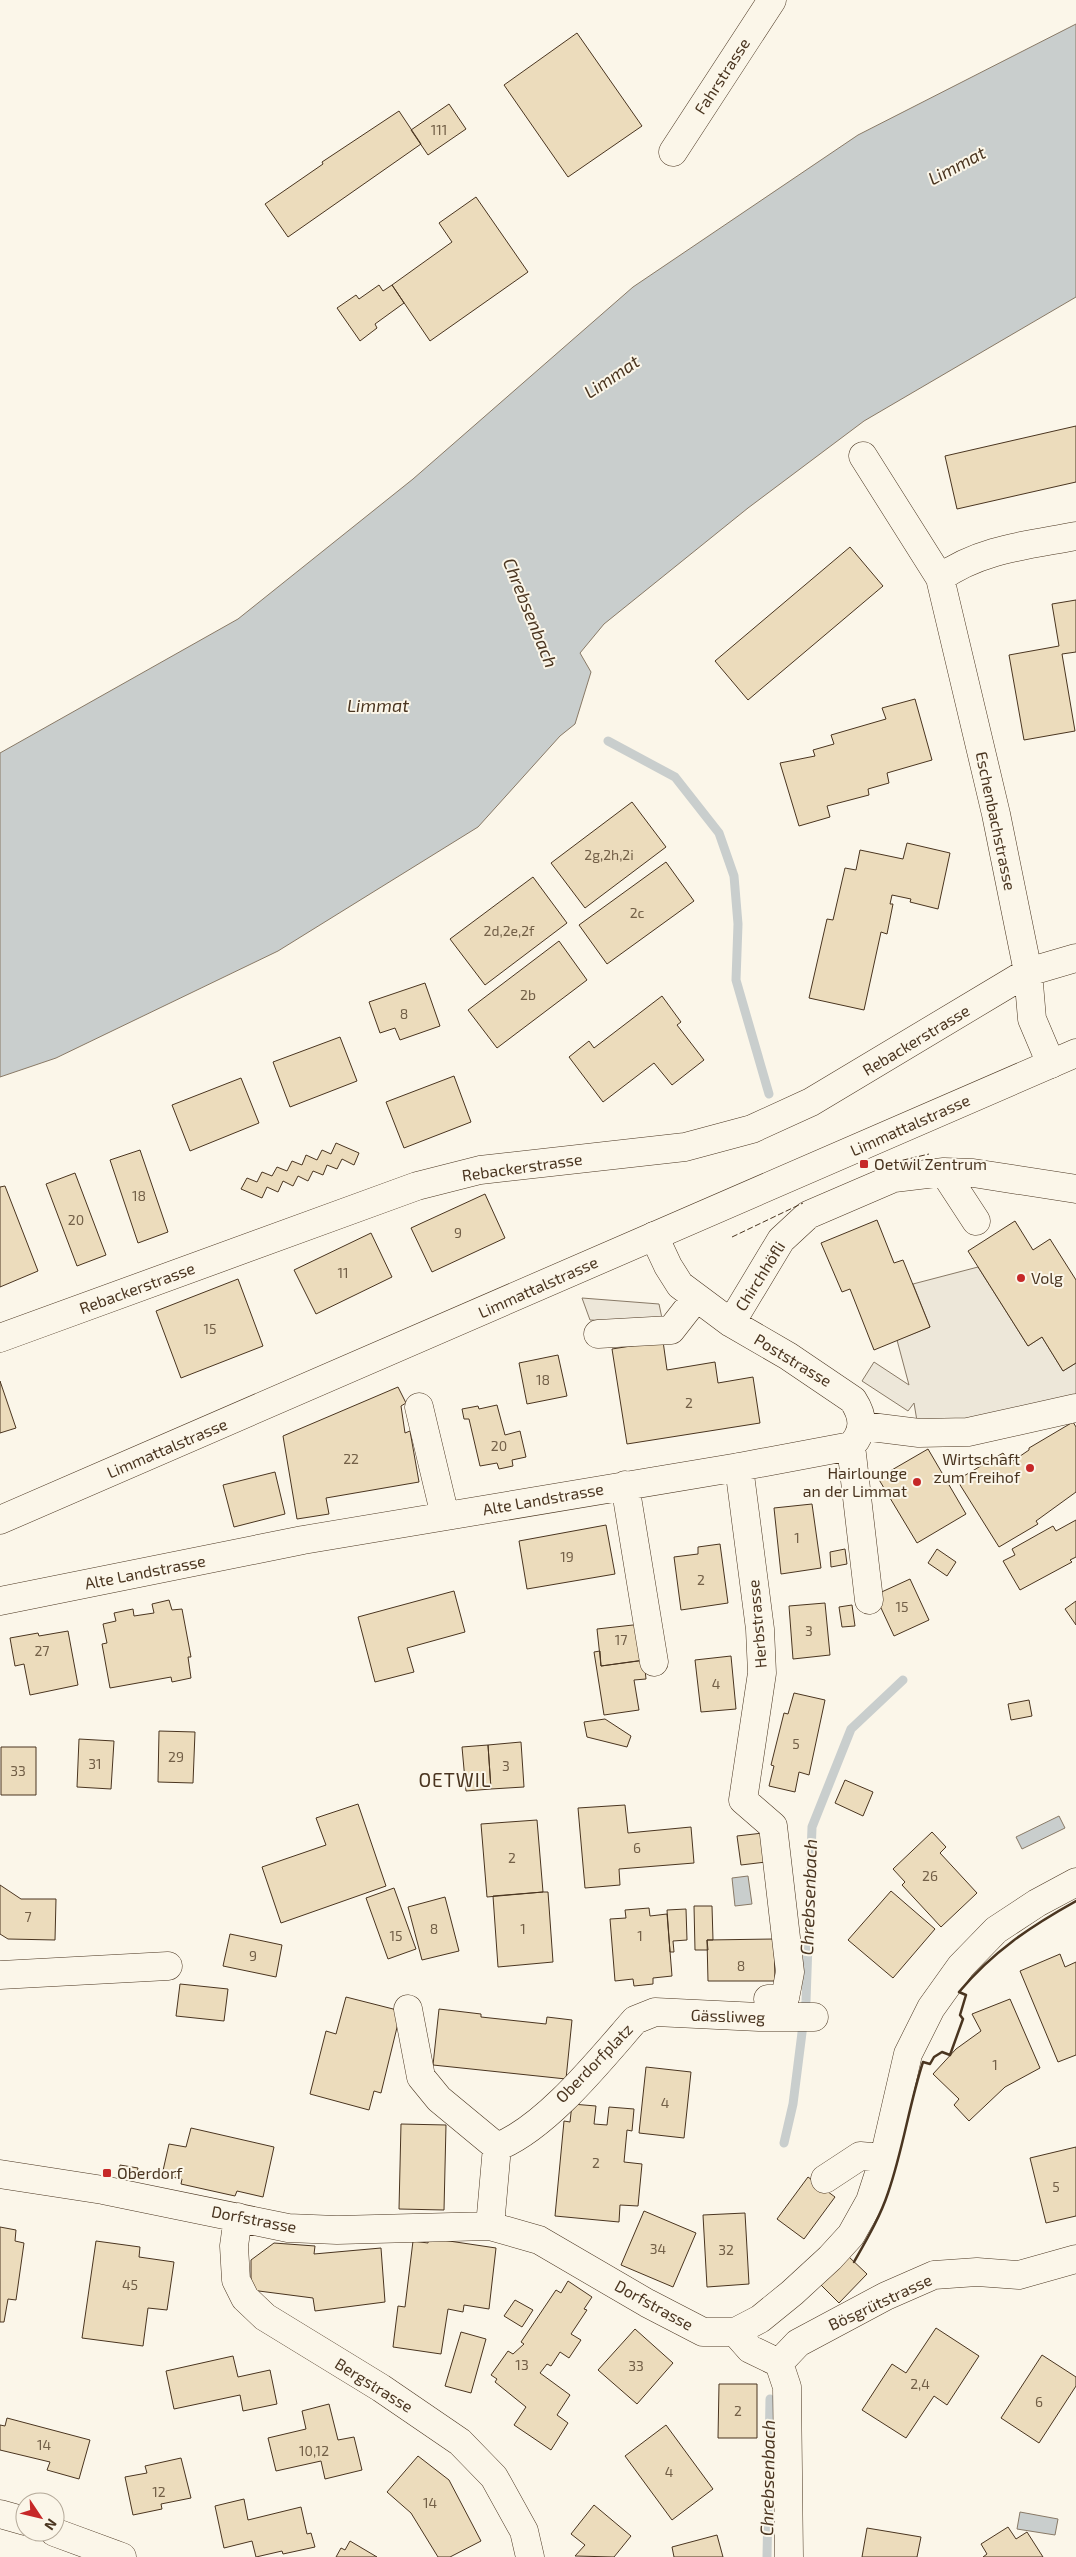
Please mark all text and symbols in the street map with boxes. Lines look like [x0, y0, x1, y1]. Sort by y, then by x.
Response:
street label: Fahrstrasse [690, 34, 753, 117]
house number: 111 [431, 121, 447, 138]
water label: Limmat [924, 141, 989, 189]
water label: Limmat [580, 350, 643, 403]
water label: Chrebsenbach [499, 554, 563, 671]
water label: Limmat [347, 694, 409, 716]
street label: Eschenbachstrasse [972, 750, 1020, 892]
house number: 2g,2h,2i [584, 846, 634, 863]
house number: 2c [630, 904, 645, 921]
house number: 2d,2e,2f [484, 922, 535, 939]
house number: 2b [520, 986, 536, 1003]
street label: Rebackerstrasse [859, 1000, 973, 1079]
house number: 8 [400, 1005, 408, 1022]
street label: Limmattalstrasse [847, 1090, 973, 1159]
street label: Rebackerstrasse [461, 1149, 583, 1184]
place label: Oetwil Zentrum [874, 1154, 987, 1173]
marker: Oetwil Zentrum [858, 1158, 870, 1170]
house number: 18 [132, 1187, 146, 1204]
house number: 20 [68, 1211, 84, 1228]
house number: 9 [454, 1224, 462, 1241]
street label: Chirchhöfli [731, 1237, 788, 1314]
street label: Limmattalstrasse [475, 1252, 601, 1321]
street label: Rebackerstrasse [77, 1258, 197, 1317]
house number: 11 [337, 1264, 349, 1281]
place label: Volg [1031, 1268, 1063, 1287]
marker: Volg [1015, 1272, 1027, 1284]
house number: 15 [203, 1320, 217, 1337]
street label: Poststrasse [751, 1329, 835, 1390]
house number: 18 [536, 1371, 550, 1388]
house number: 2 [685, 1394, 693, 1411]
street label: Limmattalstrasse [104, 1414, 230, 1481]
house number: 20 [491, 1437, 507, 1454]
place label: Wirtschaft zum Freihof [934, 1449, 1021, 1486]
house number: 22 [343, 1450, 359, 1467]
marker: Wirtschaft zum Freihof [1024, 1462, 1036, 1474]
place label: Hairlounge an der Limmat [803, 1463, 907, 1500]
marker: Hairlounge an der Limmat [911, 1476, 923, 1488]
street label: Alte Landstrasse [481, 1479, 605, 1519]
house number: 1 [794, 1529, 800, 1546]
house number: 19 [560, 1548, 574, 1565]
street label: Alte Landstrasse [83, 1550, 207, 1593]
house number: 2 [697, 1571, 705, 1588]
street label: Herbstrasse [743, 1579, 770, 1669]
house number: 15 [895, 1598, 909, 1615]
house number: 3 [805, 1622, 813, 1639]
house number: 17 [615, 1631, 627, 1648]
house number: 27 [34, 1642, 50, 1659]
house number: 4 [712, 1675, 720, 1692]
house number: 5 [792, 1735, 800, 1752]
house number: 29 [168, 1748, 184, 1765]
house number: 31 [88, 1755, 102, 1772]
house number: 3 [502, 1757, 510, 1774]
house number: 33 [10, 1762, 26, 1779]
district label: OETWIL [418, 1768, 492, 1791]
water label: Chrebsenbach [795, 1838, 821, 1956]
house number: 6 [633, 1839, 641, 1856]
house number: 2 [508, 1849, 516, 1866]
house number: 26 [922, 1867, 938, 1884]
house number: 7 [24, 1908, 32, 1925]
house number: 8 [430, 1920, 438, 1937]
house number: 1 [520, 1920, 526, 1937]
house number: 15 [389, 1927, 403, 1944]
house number: 1 [637, 1927, 643, 1944]
house number: 9 [249, 1947, 257, 1964]
house number: 8 [737, 1957, 745, 1974]
street label: Gässliweg [690, 2005, 766, 2026]
street label: Oberdorfplatz [551, 2019, 636, 2106]
house number: 1 [992, 2056, 998, 2073]
house number: 4 [661, 2094, 669, 2111]
house number: 2 [592, 2154, 600, 2171]
place label: Oberdorf [117, 2163, 183, 2182]
marker: Oberdorf [101, 2167, 113, 2179]
house number: 5 [1052, 2178, 1060, 2195]
street label: Dorfstrasse [210, 2201, 298, 2236]
house number: 34 [650, 2240, 666, 2257]
house number: 32 [718, 2241, 734, 2258]
street label: Bösgrütstrasse [825, 2269, 935, 2334]
street label: Dorfstrasse [612, 2275, 697, 2334]
house number: 45 [122, 2276, 138, 2293]
street label: Bergstrasse [332, 2353, 417, 2416]
house number: 13 [515, 2356, 529, 2373]
house number: 33 [628, 2357, 644, 2374]
house number: 2,4 [910, 2375, 930, 2392]
house number: 6 [1035, 2393, 1043, 2410]
house number: 2 [734, 2402, 742, 2419]
water label: Chrebsenbach [755, 2420, 779, 2536]
house number: 14 [37, 2436, 51, 2453]
house number: 10,12 [299, 2442, 329, 2459]
house number: 4 [665, 2463, 673, 2480]
house number: 12 [152, 2483, 166, 2500]
north arrow [15, 2492, 65, 2542]
house number: 14 [423, 2494, 437, 2511]
text: N [41, 2516, 61, 2534]

